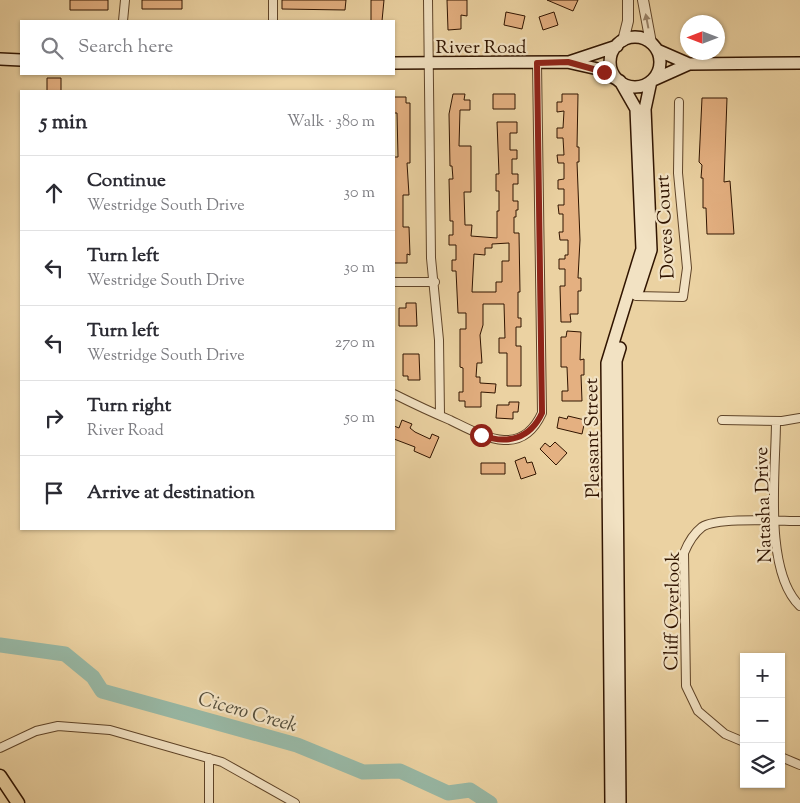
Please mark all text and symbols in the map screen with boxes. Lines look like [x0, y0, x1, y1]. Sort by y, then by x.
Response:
one-way arrow [642, 13, 650, 29]
north arrow [680, 15, 725, 60]
search box [20, 20, 395, 75]
icon: search [38, 34, 66, 62]
text: Search here [78, 34, 173, 61]
street label: River Road [435, 35, 527, 62]
route end [593, 61, 616, 84]
text: 5 min [40, 108, 87, 138]
text: Walk · 380 m [287, 111, 375, 134]
text: Continue [87, 168, 166, 195]
street label: Doves Court [650, 174, 683, 280]
icon: ahead [40, 179, 68, 207]
text: 30 m [344, 182, 375, 205]
text: Westridge South Drive [87, 195, 245, 218]
text: Turn left [87, 243, 159, 270]
icon: left [40, 254, 68, 282]
text: 30 m [344, 257, 375, 280]
text: Westridge South Drive [87, 270, 245, 293]
text: Turn left [87, 318, 159, 345]
icon: left [40, 329, 68, 357]
text: 270 m [335, 332, 375, 355]
text: Westridge South Drive [87, 345, 245, 368]
street label: Pleasant Street [579, 377, 608, 498]
text: Turn right [87, 393, 171, 420]
icon: right [40, 404, 68, 432]
text: 50 m [344, 407, 375, 430]
text: River Road [87, 420, 164, 443]
route start [470, 424, 493, 447]
street label: Natasha Drive [749, 446, 780, 563]
icon: arrive [40, 479, 68, 507]
text: Arrive at destination [87, 480, 255, 507]
street label: Cliff Overlook [659, 551, 688, 671]
map controls [740, 653, 785, 788]
button: + [740, 653, 785, 698]
water label: Cicero Creek [194, 685, 300, 741]
button: − [740, 698, 785, 743]
button: layers [740, 743, 785, 788]

